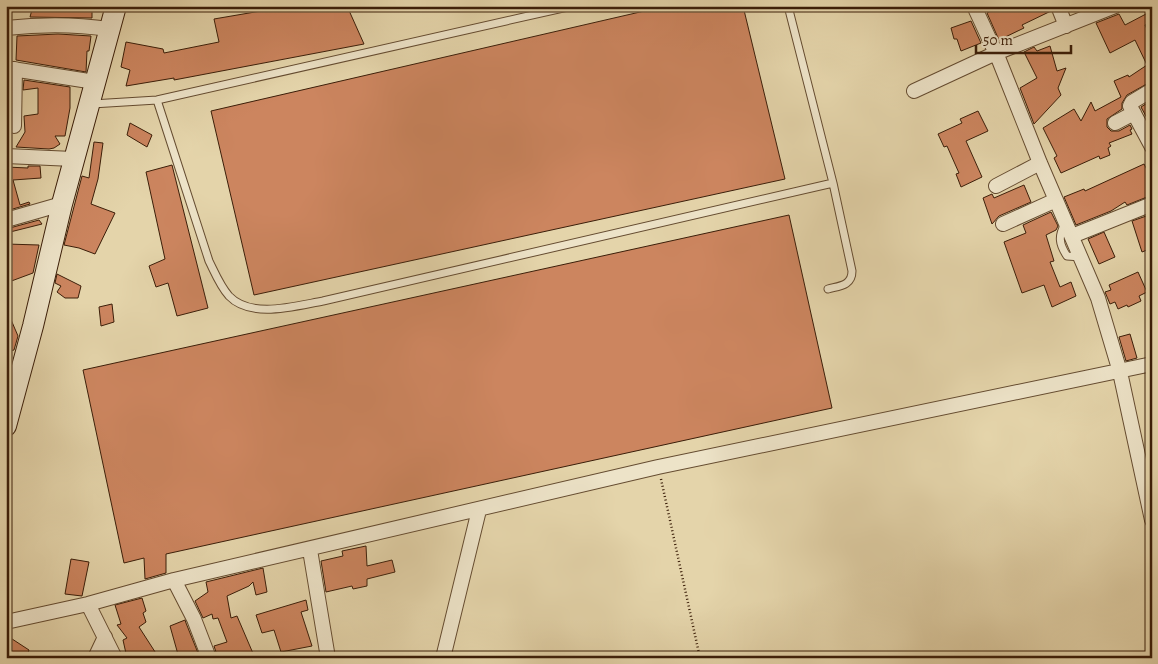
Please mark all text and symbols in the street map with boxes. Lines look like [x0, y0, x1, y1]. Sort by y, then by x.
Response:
scale bar [976, 22, 1070, 54]
text: 50 m [983, 30, 1013, 50]

